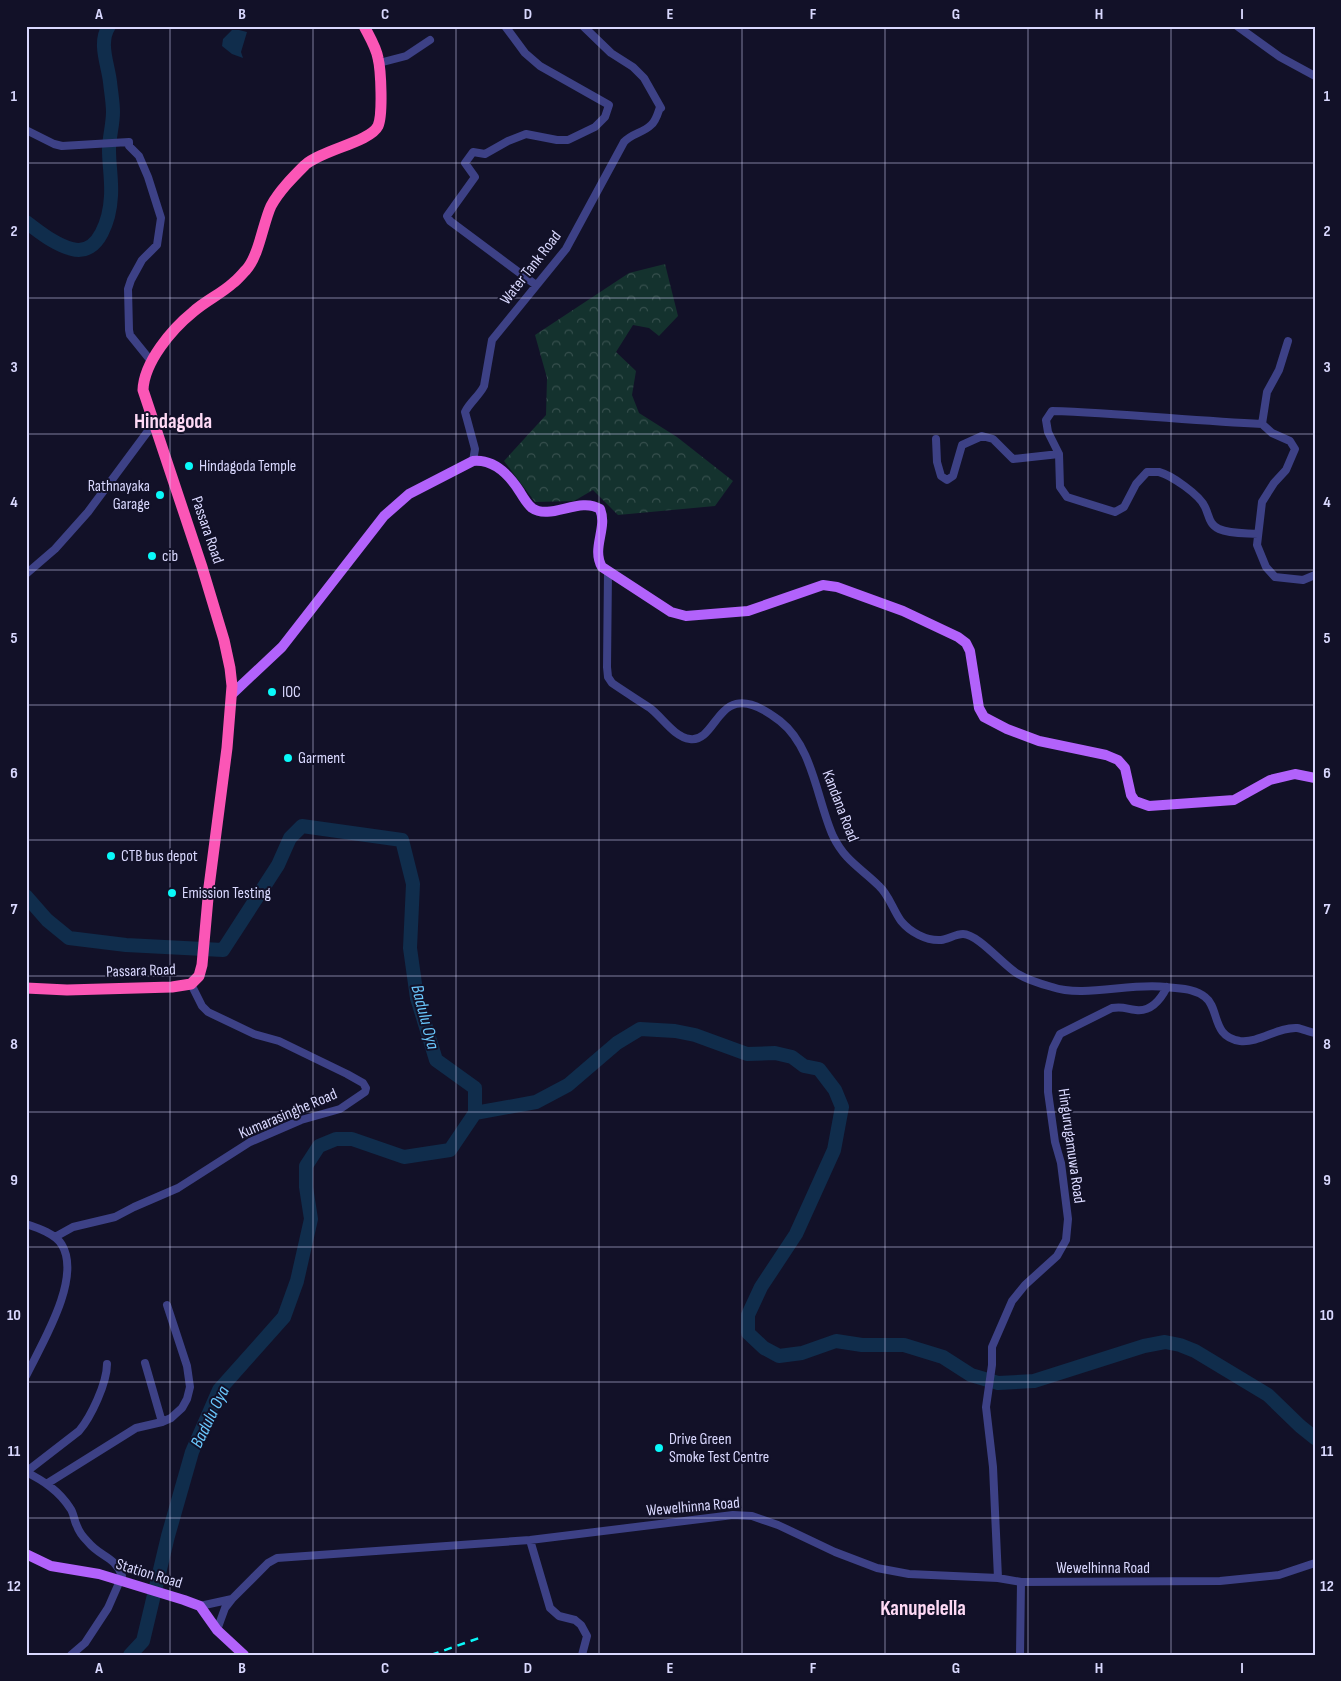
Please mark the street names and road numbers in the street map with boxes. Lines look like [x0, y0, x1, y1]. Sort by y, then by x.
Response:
street label: Water Tank Road [496, 227, 566, 309]
street label: Passara Road [187, 494, 227, 566]
street label: Kandana Road [818, 767, 862, 845]
street label: Passara Road [106, 960, 176, 982]
street label: Kumarasinghe Road [236, 1085, 340, 1143]
street label: Hingurugamuwa Road [1054, 1087, 1088, 1205]
street label: Wewelhinna Road [645, 1493, 741, 1521]
street label: Station Road [114, 1555, 184, 1593]
street label: Wewelhinna Road [1056, 1559, 1150, 1578]

